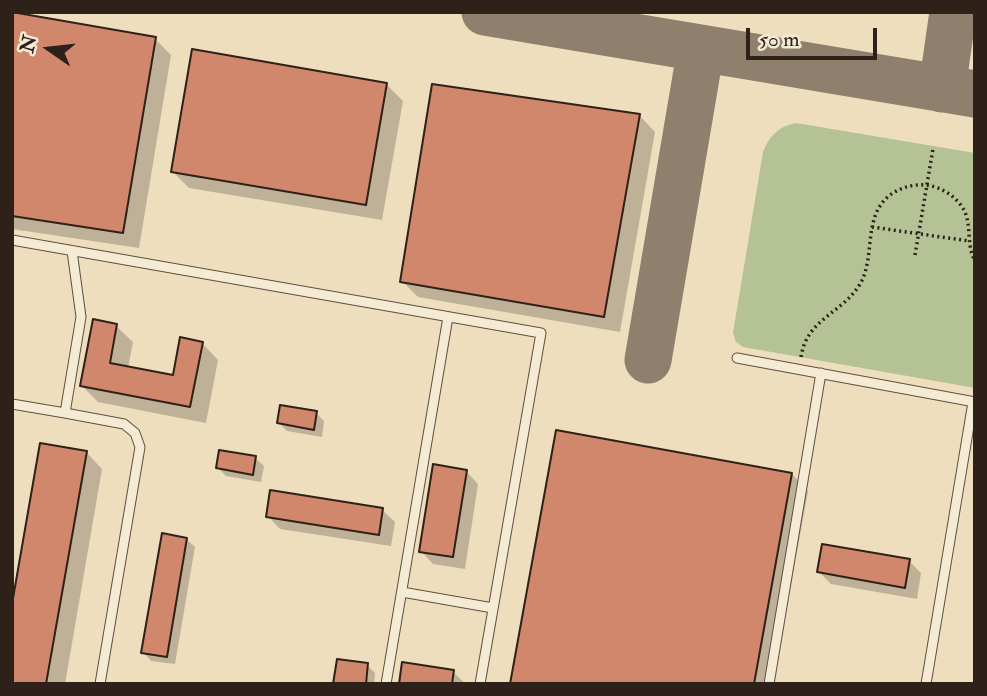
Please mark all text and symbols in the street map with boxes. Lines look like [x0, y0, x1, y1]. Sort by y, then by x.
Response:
north arrow [14, 14, 84, 84]
scale bar [749, 14, 880, 58]
text: 50 m [759, 26, 800, 53]
text: N [15, 33, 42, 55]

